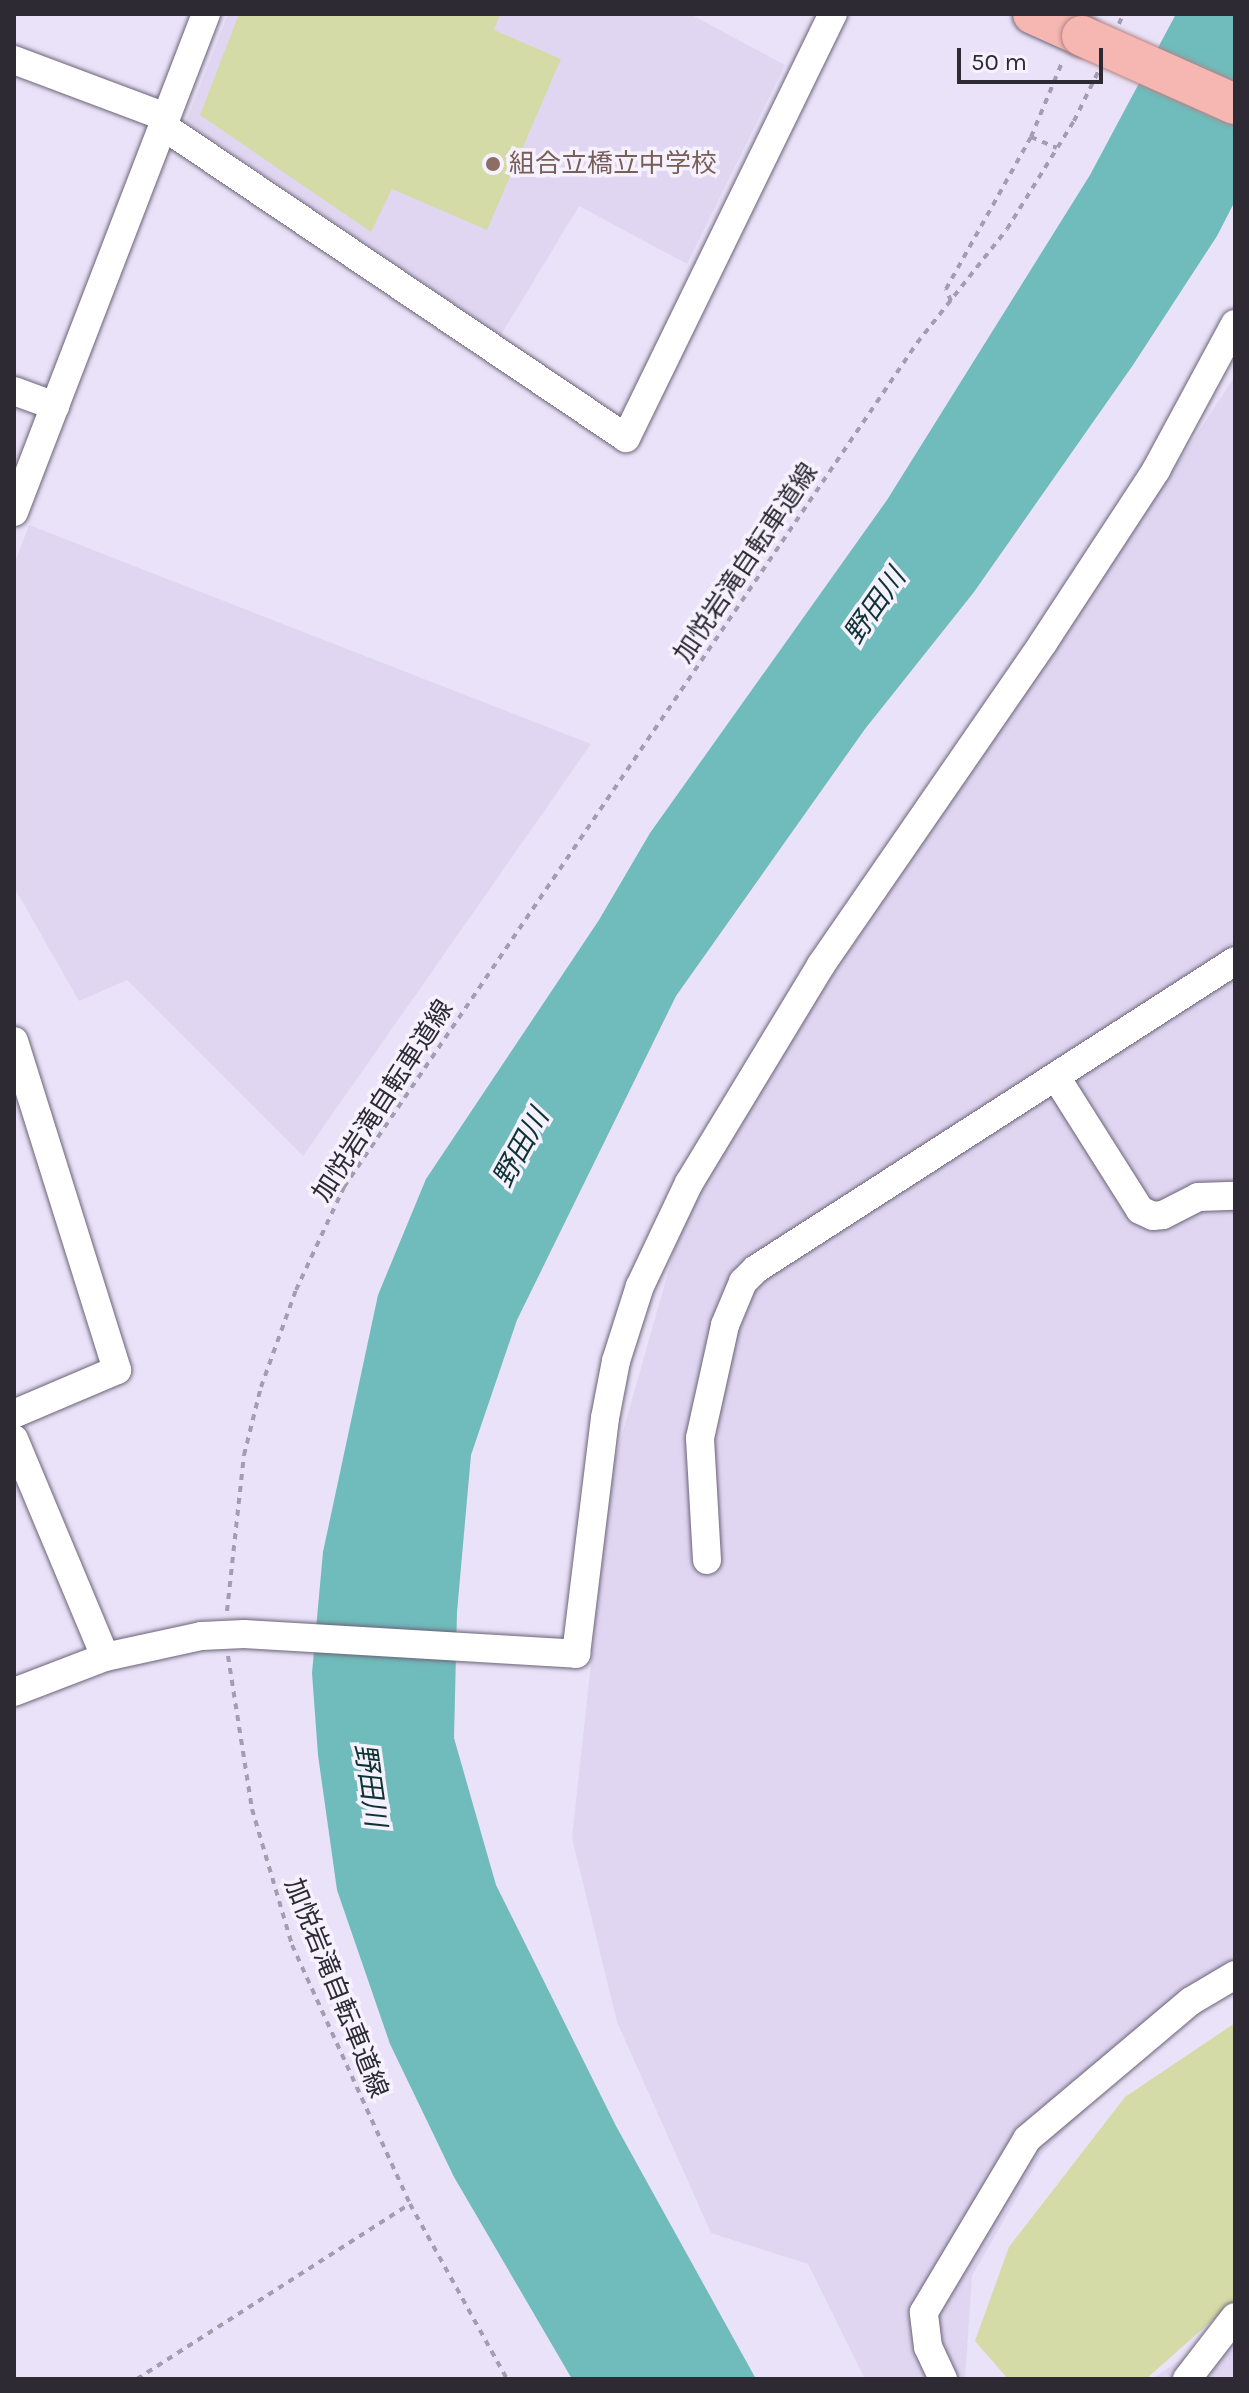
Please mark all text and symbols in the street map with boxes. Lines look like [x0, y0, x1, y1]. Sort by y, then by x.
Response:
scale bar [961, 32, 1107, 82]
text: 50 m [971, 48, 1027, 76]
place label: 組合立橋立中学校 [509, 148, 717, 180]
marker: 組合立橋立中学校 [484, 155, 502, 173]
street label: 加悦岩滝自転車道線 [668, 457, 824, 669]
water label: 野田川 [837, 562, 913, 650]
street label: 加悦岩滝自転車道線 [306, 994, 460, 1208]
water label: 野田川 [486, 1103, 556, 1193]
water label: 野田川 [348, 1741, 392, 1829]
street label: 加悦岩滝自転車道線 [278, 1874, 394, 2102]

